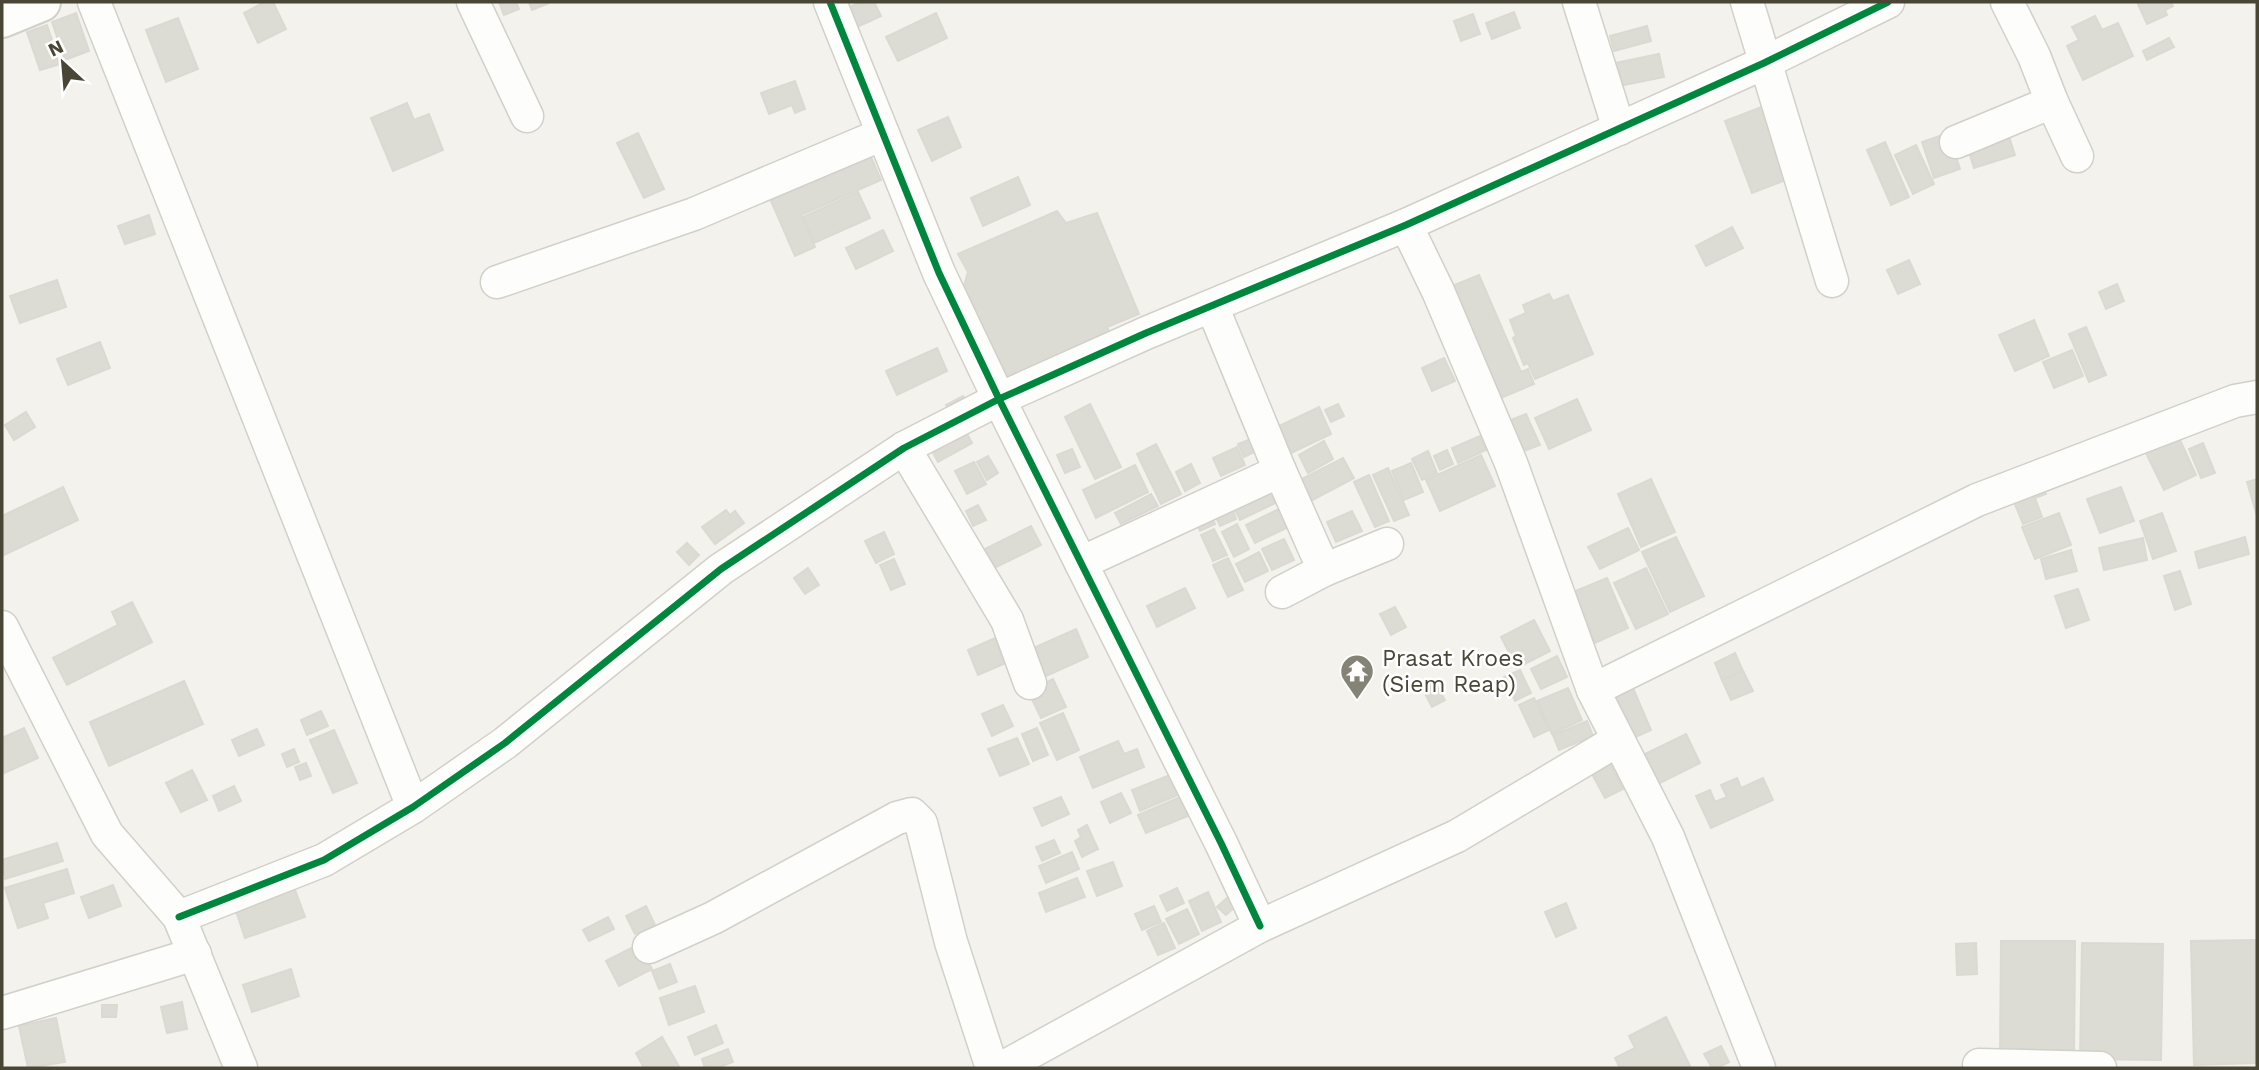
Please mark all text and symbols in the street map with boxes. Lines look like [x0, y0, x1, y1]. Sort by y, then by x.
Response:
north arrow [28, 28, 98, 98]
text: N [44, 35, 67, 62]
place label: Prasat Kroes (Siem Reap) [1382, 645, 1524, 698]
temple icon: Prasat Kroes (Siem Reap) [1338, 652, 1376, 701]

